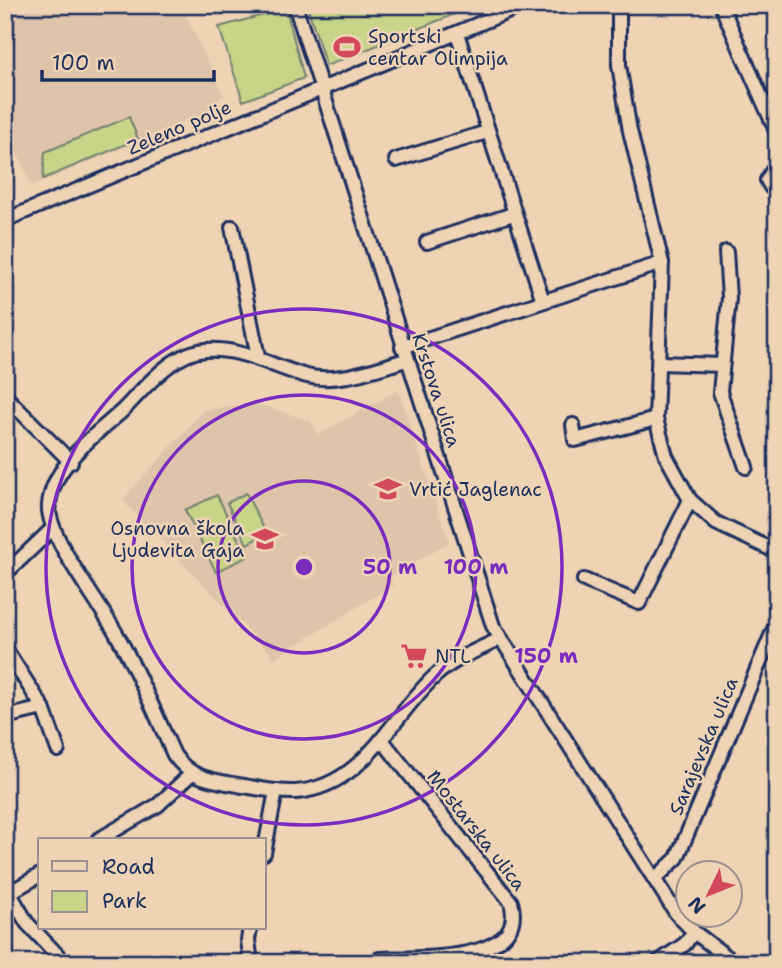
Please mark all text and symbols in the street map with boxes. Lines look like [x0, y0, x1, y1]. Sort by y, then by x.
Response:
place label: Sportski centar Olimpija [368, 24, 508, 71]
sports icon: Sportski centar Olimpija [332, 32, 362, 62]
scale bar [42, 38, 214, 82]
text: 100 m [52, 49, 115, 77]
street label: Zeleno polje [123, 94, 235, 161]
street label: Krstova ulica [406, 330, 467, 451]
school or university icon: Vrtić Jaglenac [373, 474, 403, 504]
place label: Vrtić Jaglenac [409, 477, 542, 502]
place label: Osnovna škola Ljudevita Gaja [111, 516, 244, 563]
school or university icon: Osnovna škola Ljudevita Gaja [250, 524, 280, 554]
text: 50 m [363, 553, 417, 581]
text: 100 m [444, 553, 508, 581]
centre of rings [292, 555, 316, 579]
supermarket icon: NTL [399, 641, 429, 671]
text: 150 m [514, 642, 578, 670]
place label: NTL [435, 644, 471, 669]
street label: Sarajevska ulica [663, 673, 744, 819]
street label: Mostarska ulica [422, 765, 532, 896]
legend [38, 838, 266, 930]
text: Road [102, 853, 155, 881]
north arrow [674, 860, 744, 930]
text: Park [102, 887, 147, 915]
text: N [683, 891, 711, 919]

